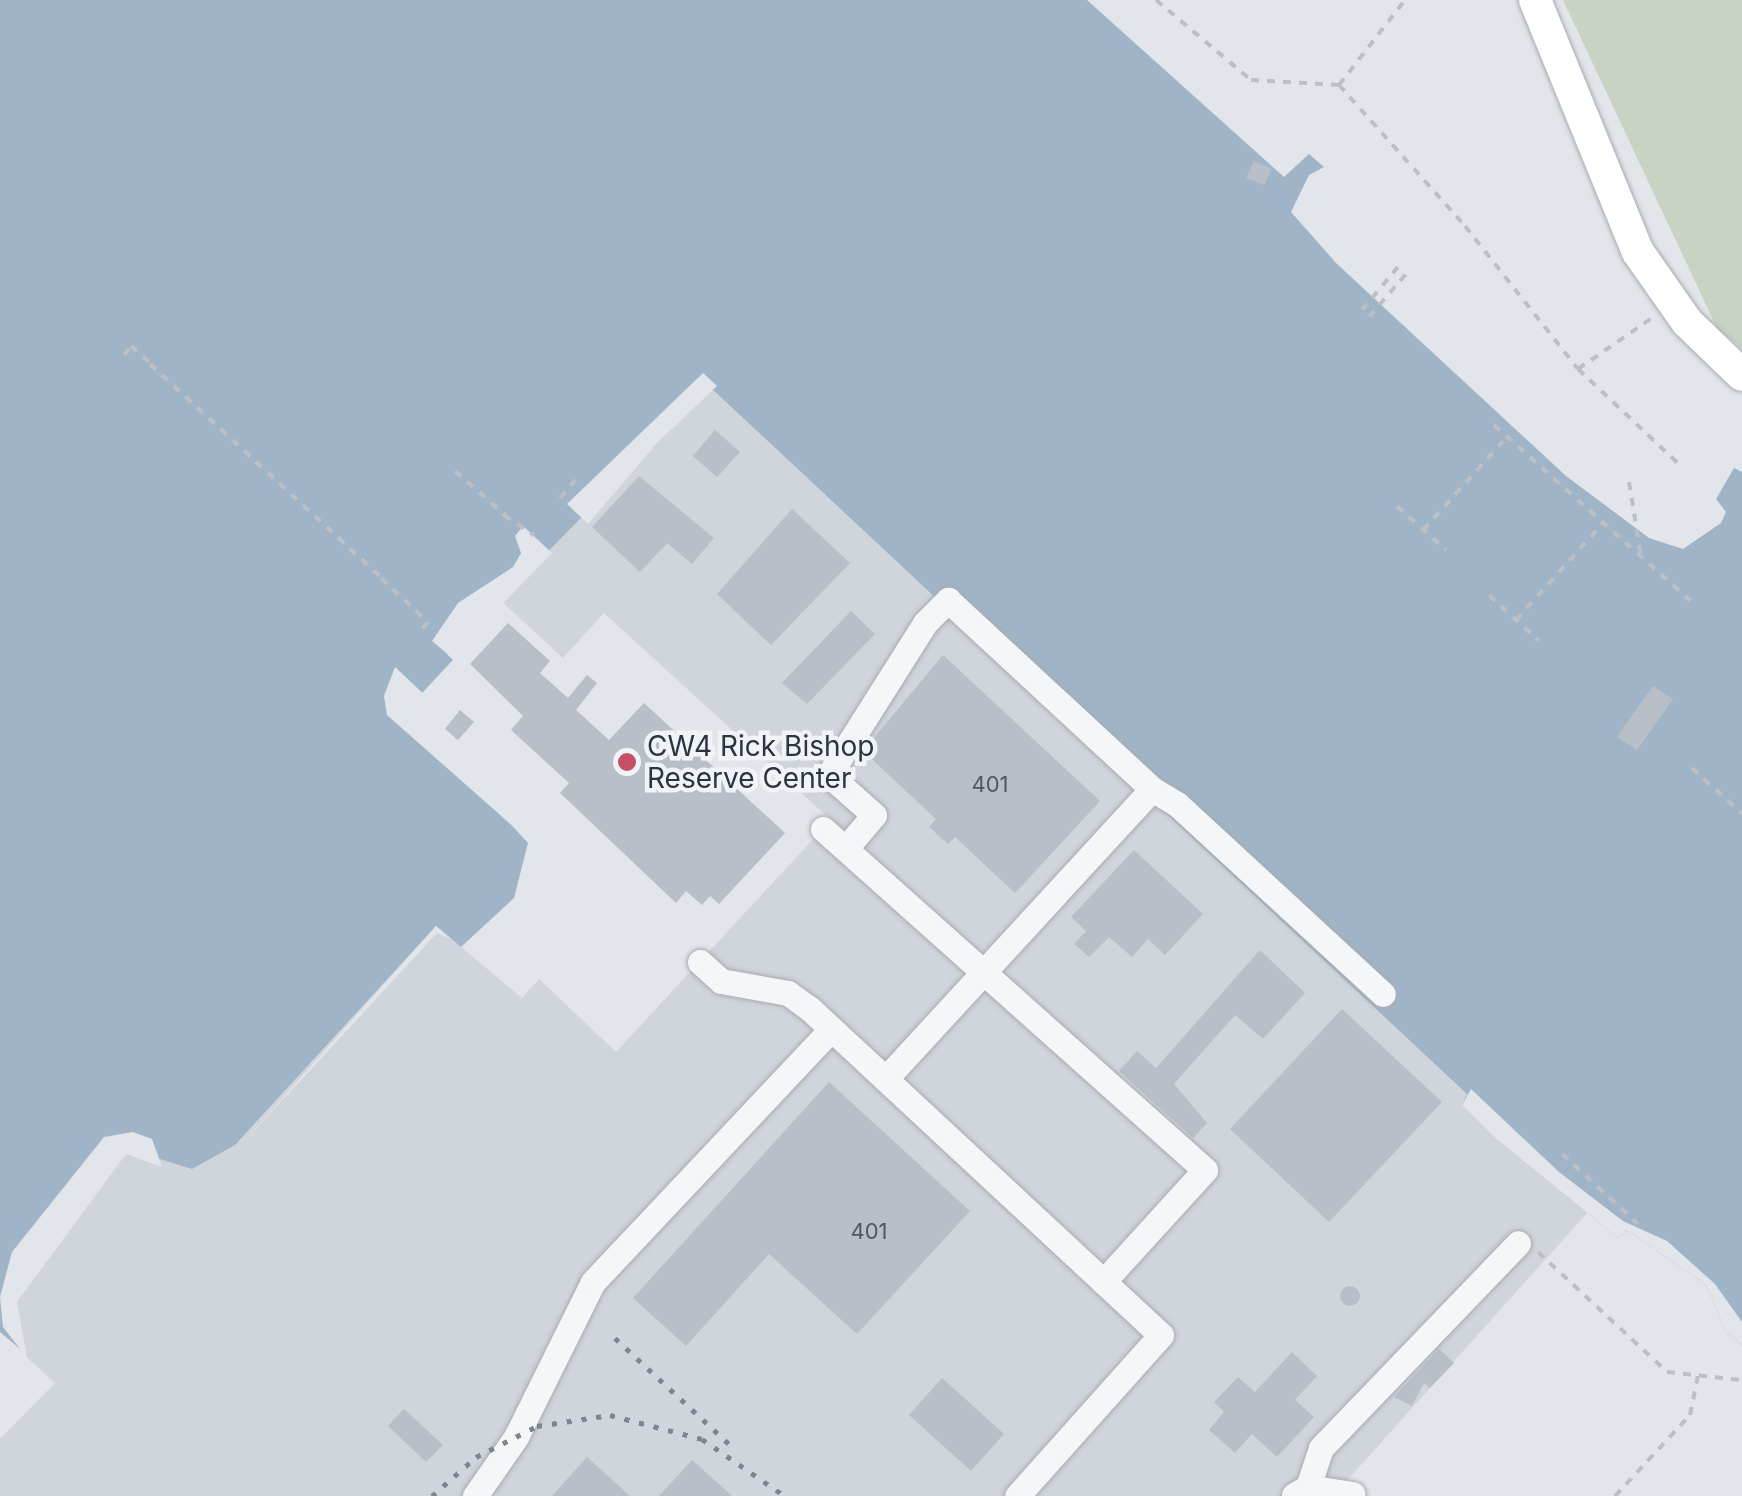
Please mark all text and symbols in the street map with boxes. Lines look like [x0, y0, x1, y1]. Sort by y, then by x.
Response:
place label: CW4 Rick Bishop Reserve Center [647, 729, 874, 795]
marker: CW4 Rick Bishop Reserve Center [616, 751, 638, 773]
house number: 401 [971, 772, 1009, 798]
house number: 401 [850, 1219, 888, 1245]

